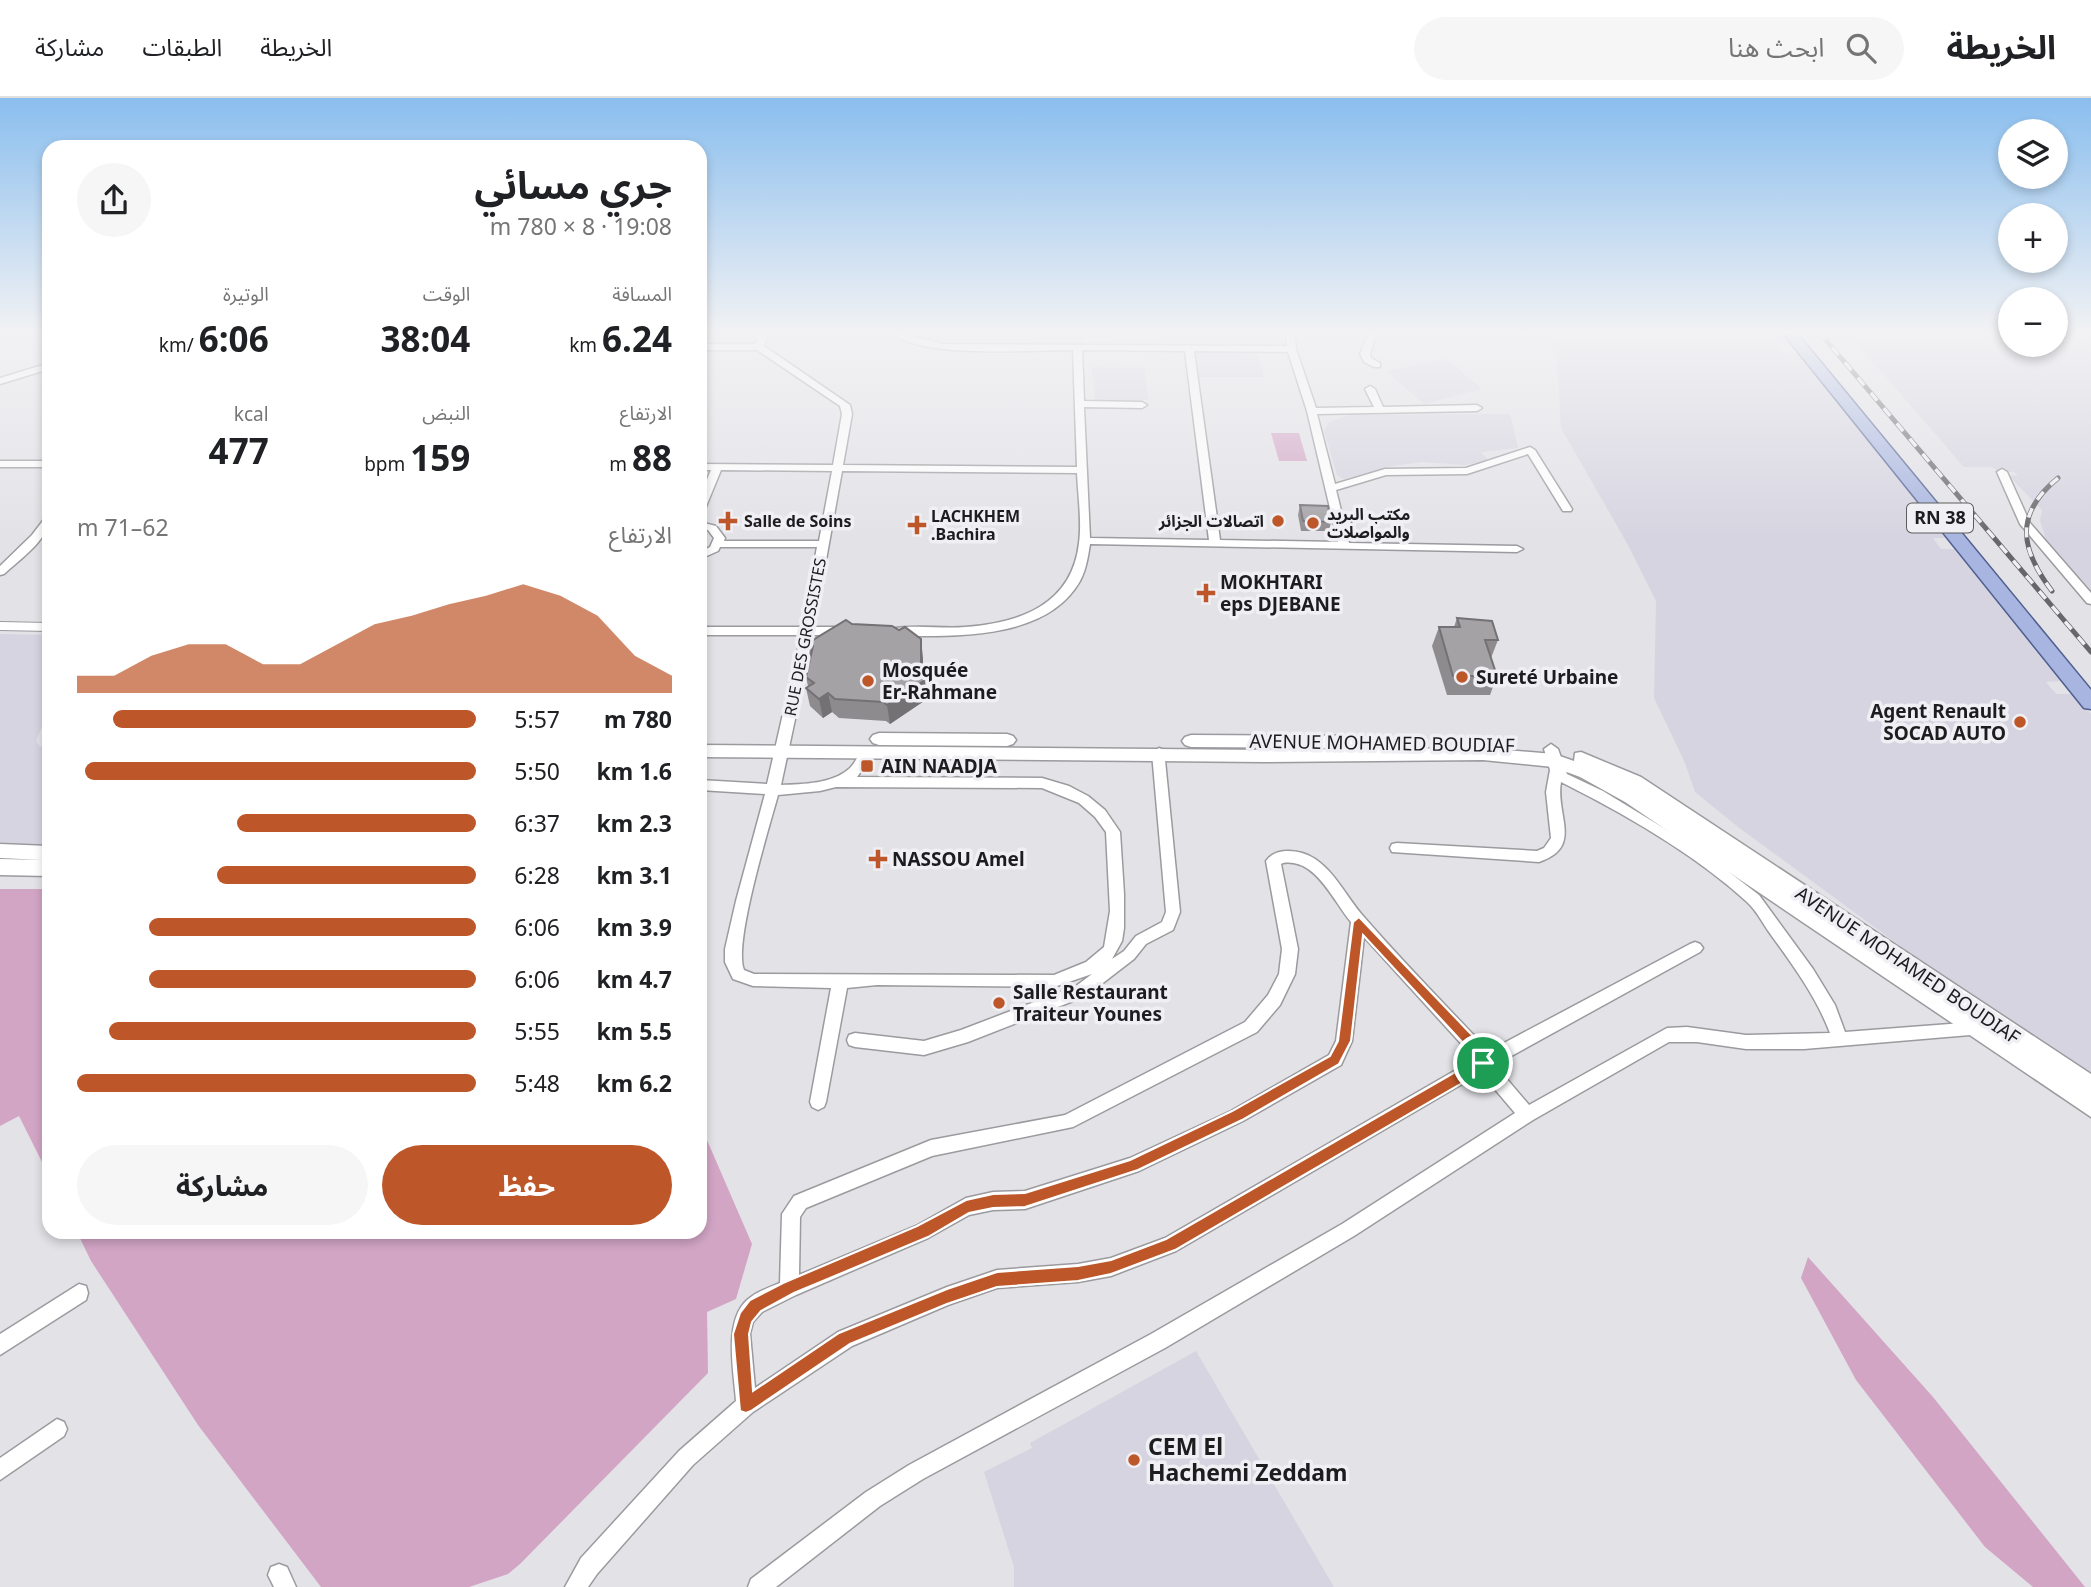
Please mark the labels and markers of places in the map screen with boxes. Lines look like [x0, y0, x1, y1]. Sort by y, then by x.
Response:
place label: مكتب البريد والمواصلات [1327, 503, 1410, 543]
place label: LACHKHEM .Bachira [931, 505, 1020, 545]
place label: Salle de Soins [744, 510, 852, 532]
place label: اتصالات الجزائر [1158, 510, 1264, 532]
marker: Salle de Soins [718, 511, 738, 531]
marker: اتصالات الجزائر [1270, 513, 1286, 529]
marker: مكتب البريد والمواصلات [1305, 515, 1321, 531]
marker: LACHKHEM .Bachira [909, 517, 925, 533]
place label: MOKHTARI eps DJEBANE [1220, 569, 1341, 617]
marker: MOKHTARI eps DJEBANE [1198, 585, 1214, 601]
place label: Mosquée Er-Rahmane [882, 657, 997, 705]
place label: Sureté Urbaine [1476, 664, 1618, 690]
marker: Sureté Urbaine [1454, 669, 1470, 685]
marker: Mosquée Er-Rahmane [860, 673, 876, 689]
place label: Agent Renault SOCAD AUTO [1870, 698, 2006, 746]
marker: Agent Renault SOCAD AUTO [2012, 714, 2028, 730]
place label: AIN NAADJA [881, 753, 998, 779]
marker: AIN NAADJA [859, 758, 875, 774]
place label: NASSOU Amel [892, 846, 1025, 872]
marker: NASSOU Amel [870, 851, 886, 867]
place label: Salle Restaurant Traiteur Younes [1013, 979, 1168, 1027]
marker: Salle Restaurant Traiteur Younes [991, 995, 1007, 1011]
pin [1453, 1033, 1513, 1093]
place label: CEM El Hachemi Zeddam [1148, 1430, 1348, 1488]
marker: CEM El Hachemi Zeddam [1126, 1452, 1142, 1468]

